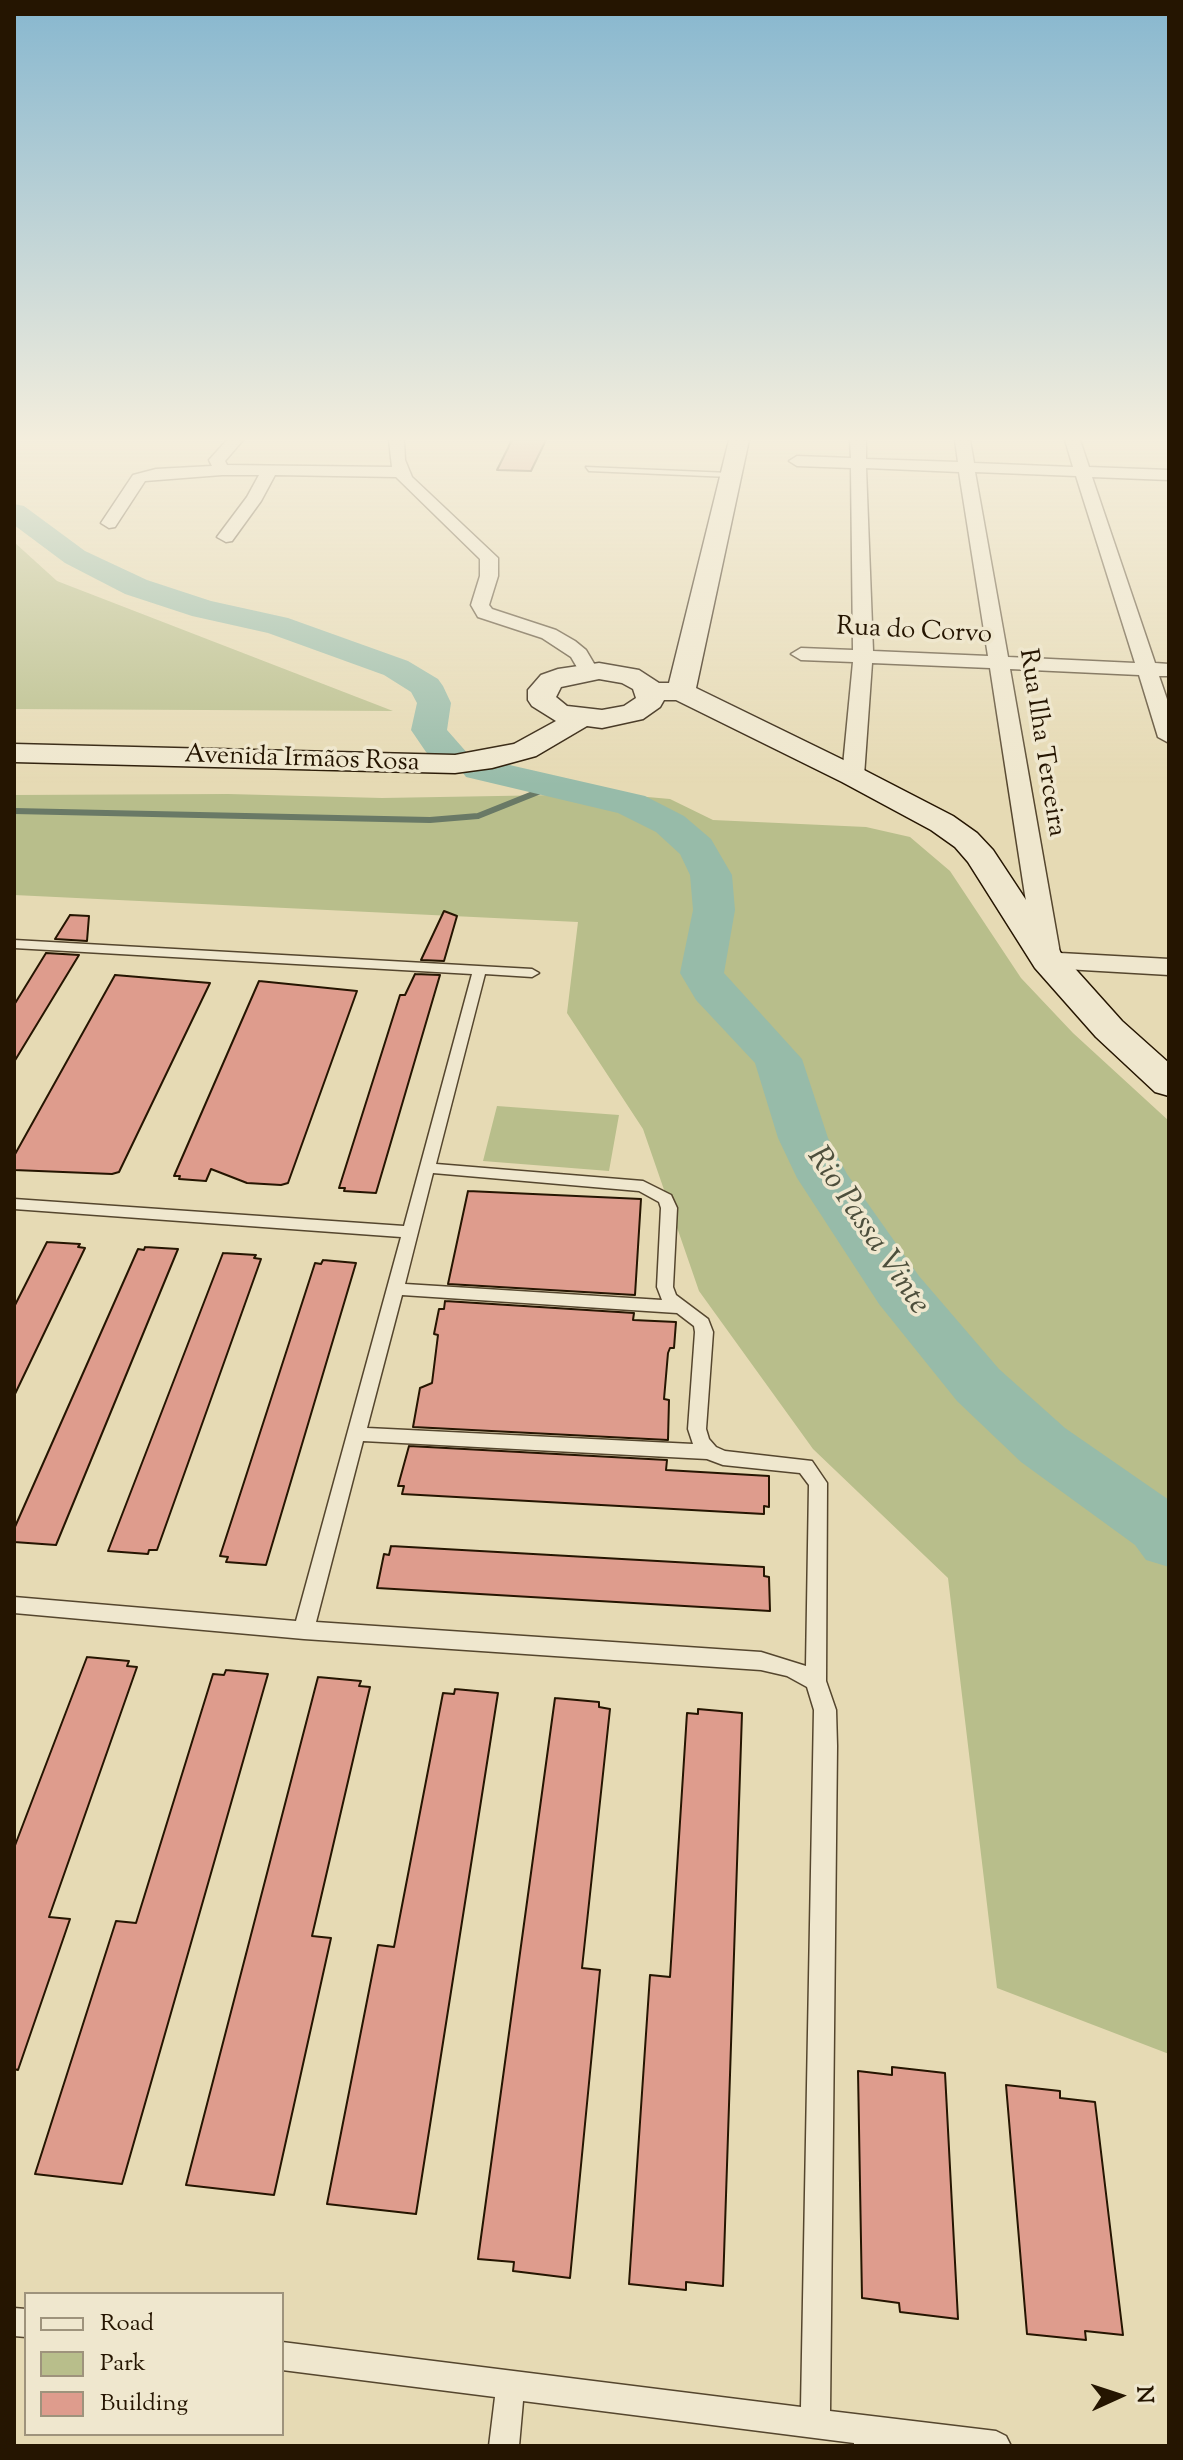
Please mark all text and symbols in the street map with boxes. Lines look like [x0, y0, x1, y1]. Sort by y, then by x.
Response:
street label: Rua do Corvo [835, 613, 993, 653]
street label: Rua Ilha Terceira [1010, 647, 1070, 839]
street label: Avenida Irmãos Rosa [184, 741, 420, 781]
water label: Rio Passa Vinte [796, 1141, 936, 1323]
legend [24, 2292, 284, 2436]
text: Road [100, 2307, 154, 2341]
text: Park [100, 2347, 146, 2381]
north arrow [1079, 2356, 1159, 2436]
text: N [1127, 2385, 1159, 2404]
text: Building [100, 2387, 188, 2421]

